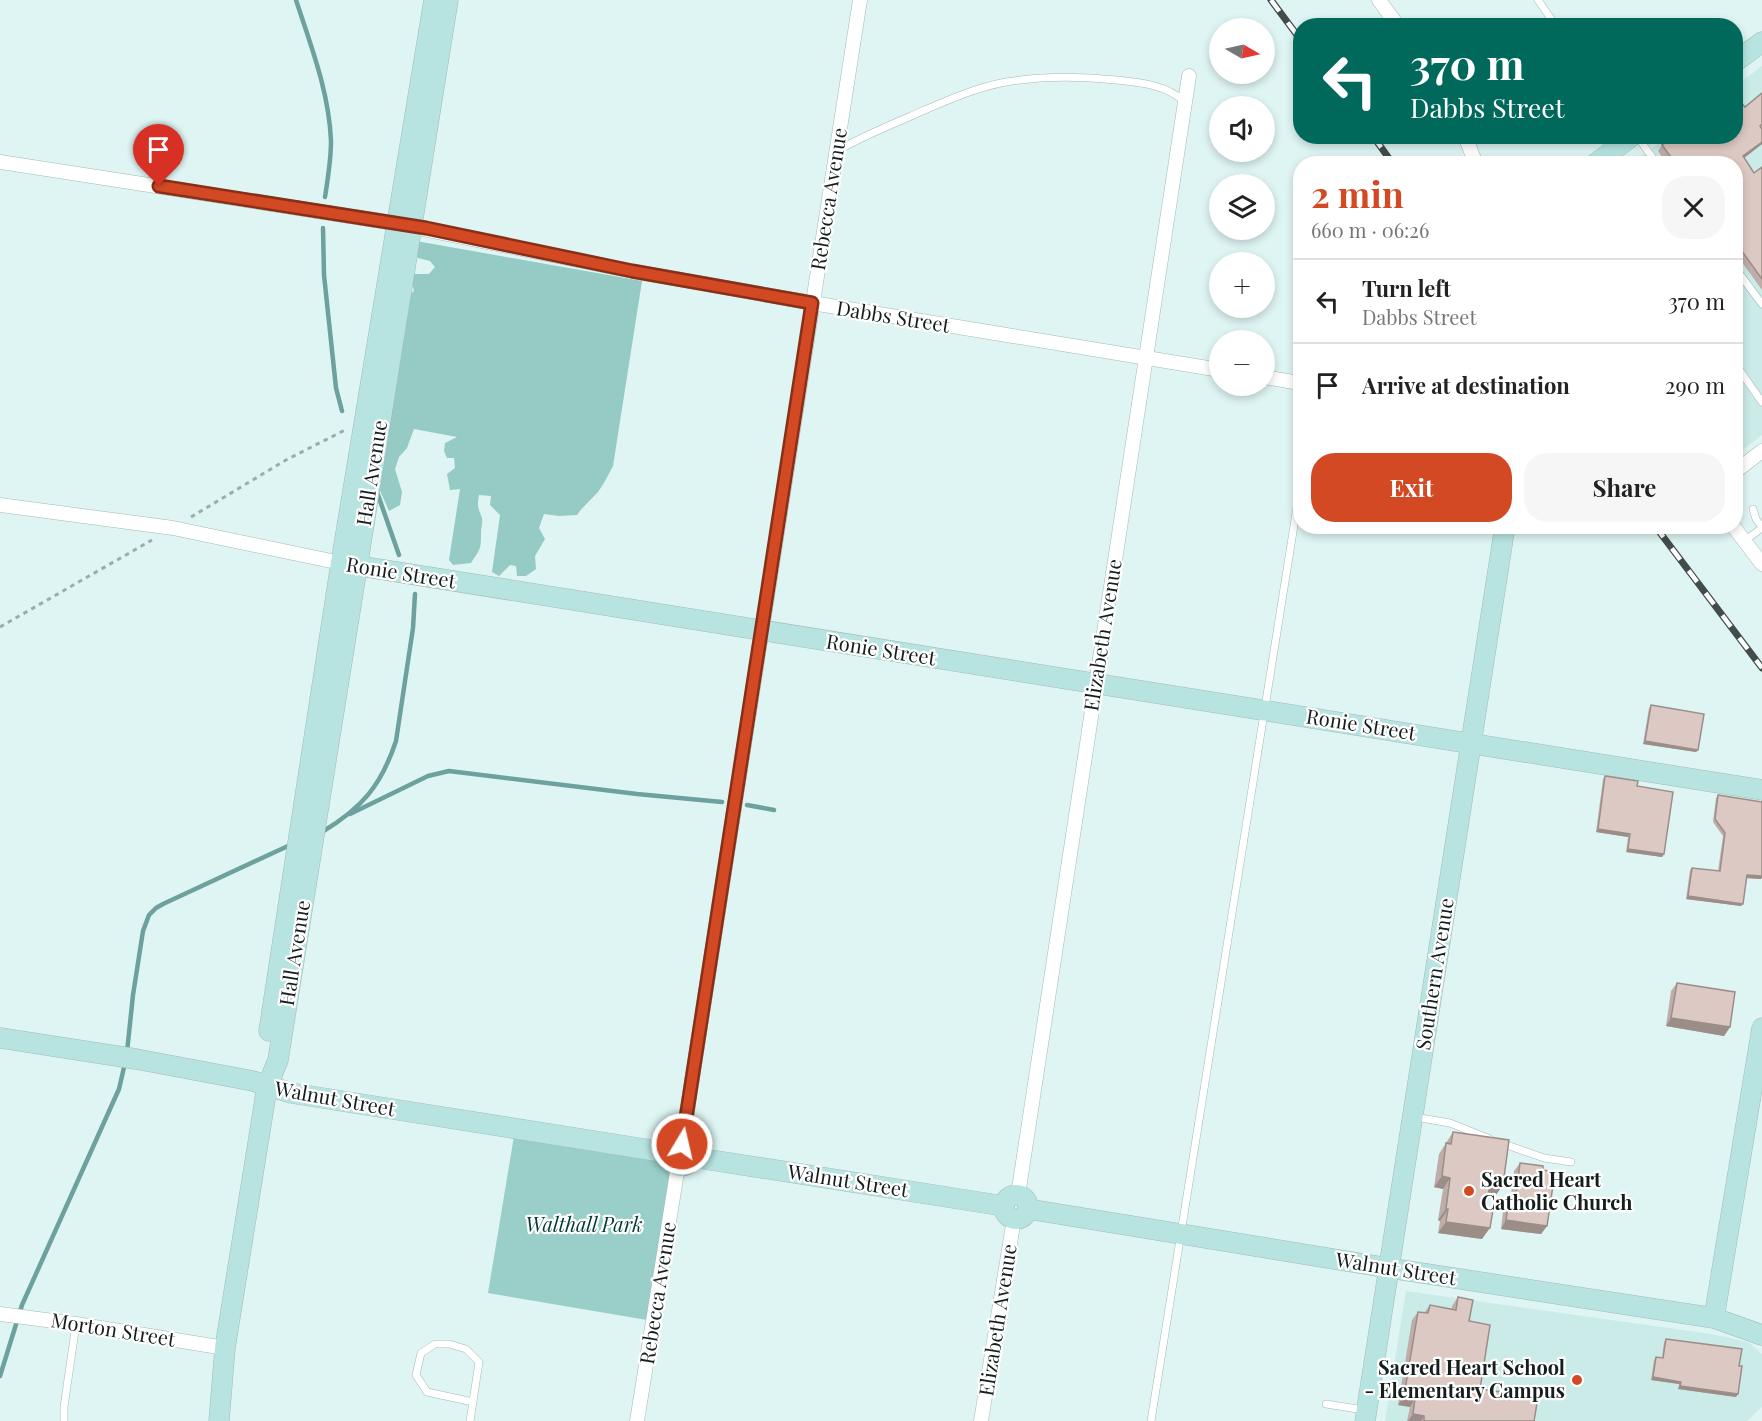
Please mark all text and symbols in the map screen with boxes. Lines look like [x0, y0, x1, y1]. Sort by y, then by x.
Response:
north arrow [1209, 18, 1275, 84]
map controls [1209, 18, 1275, 396]
text: 370 m [1410, 35, 1525, 91]
icon: left [1311, 42, 1389, 120]
text: Dabbs Street [1410, 89, 1565, 125]
button: sound [1209, 96, 1275, 162]
pin [133, 124, 184, 186]
street label: Rebecca Avenue [803, 126, 852, 272]
icon: arrive [142, 133, 175, 166]
text: 2 min [1311, 169, 1404, 217]
button: layers [1209, 174, 1275, 240]
button: close [1662, 176, 1725, 239]
text: 660 m · 06:26 [1311, 216, 1429, 243]
button: + [1209, 252, 1275, 318]
text: Turn left [1362, 273, 1451, 303]
icon: left [1311, 285, 1344, 318]
text: 370 m [1668, 286, 1725, 316]
street label: Dabbs Street [835, 293, 953, 338]
text: Dabbs Street [1362, 303, 1476, 330]
button: − [1209, 330, 1275, 396]
icon: arrive [1311, 369, 1344, 402]
text: Arrive at destination [1362, 370, 1570, 400]
text: 290 m [1665, 370, 1725, 400]
street label: Hall Avenue [349, 418, 392, 528]
button: Exit [1311, 453, 1512, 522]
button: Share [1524, 453, 1725, 522]
street label: Ronie Street [345, 550, 459, 594]
street label: Elizabeth Avenue [1076, 557, 1127, 713]
street label: Ronie Street [825, 627, 939, 671]
street label: Ronie Street [1305, 702, 1419, 746]
street label: Southern Avenue [1408, 896, 1459, 1052]
street label: Hall Avenue [272, 898, 315, 1008]
street label: Walnut Street [272, 1073, 398, 1122]
position arrow [650, 1112, 714, 1176]
street label: Walnut Street [785, 1157, 911, 1203]
place label: Sacred Heart Catholic Church [1481, 1165, 1632, 1215]
marker: Sacred Heart Catholic Church [1462, 1184, 1476, 1198]
park label: Walthall Park [525, 1210, 643, 1237]
street label: Rebecca Avenue [632, 1220, 681, 1366]
street label: Elizabeth Avenue [971, 1242, 1022, 1398]
street label: Walnut Street [1333, 1245, 1459, 1291]
street label: Morton Street [49, 1305, 178, 1352]
place label: Sacred Heart School - Elementary Campus [1365, 1353, 1565, 1403]
marker: Sacred Heart School - Elementary Campus [1570, 1373, 1584, 1387]

